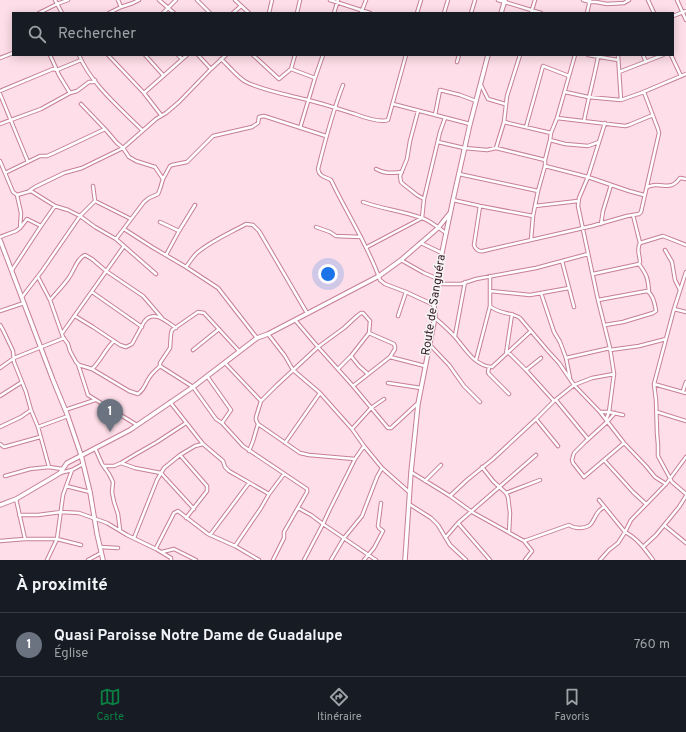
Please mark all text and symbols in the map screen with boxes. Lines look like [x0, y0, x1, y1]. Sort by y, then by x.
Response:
search box [12, 12, 674, 56]
icon: search [26, 23, 48, 45]
text: Rechercher [58, 25, 136, 44]
street label: Route de Sanguéra [418, 253, 450, 357]
your location [318, 264, 338, 284]
pin: 1 [97, 399, 123, 432]
text: À proximité [16, 575, 108, 597]
text: Quasi Paroisse Notre Dame de Guadalupe [54, 627, 343, 646]
text: 1 [26, 637, 32, 653]
text: 760 m [634, 637, 670, 653]
text: Église [54, 646, 88, 662]
tab: Carte [96, 686, 124, 724]
tab: Itinéraire [317, 686, 362, 724]
tab: Favoris [555, 686, 589, 724]

